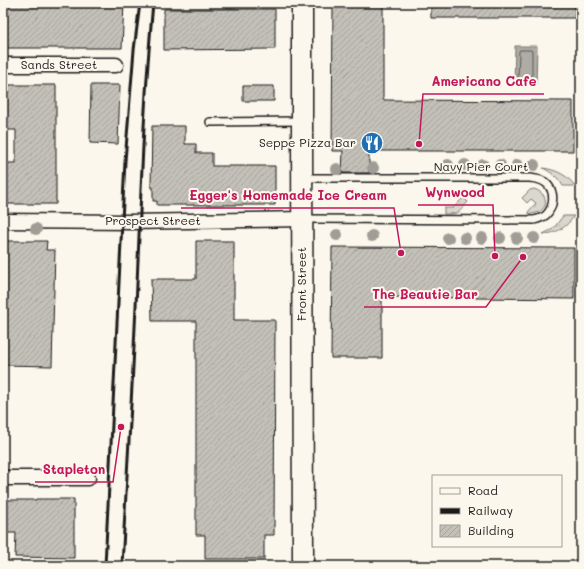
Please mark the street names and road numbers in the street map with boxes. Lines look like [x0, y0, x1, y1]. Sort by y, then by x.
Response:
street label: Sands Street [21, 56, 97, 72]
street label: Navy Pier Court [434, 158, 528, 174]
street label: Prospect Street [105, 212, 201, 228]
street label: Front Street [293, 247, 309, 321]

